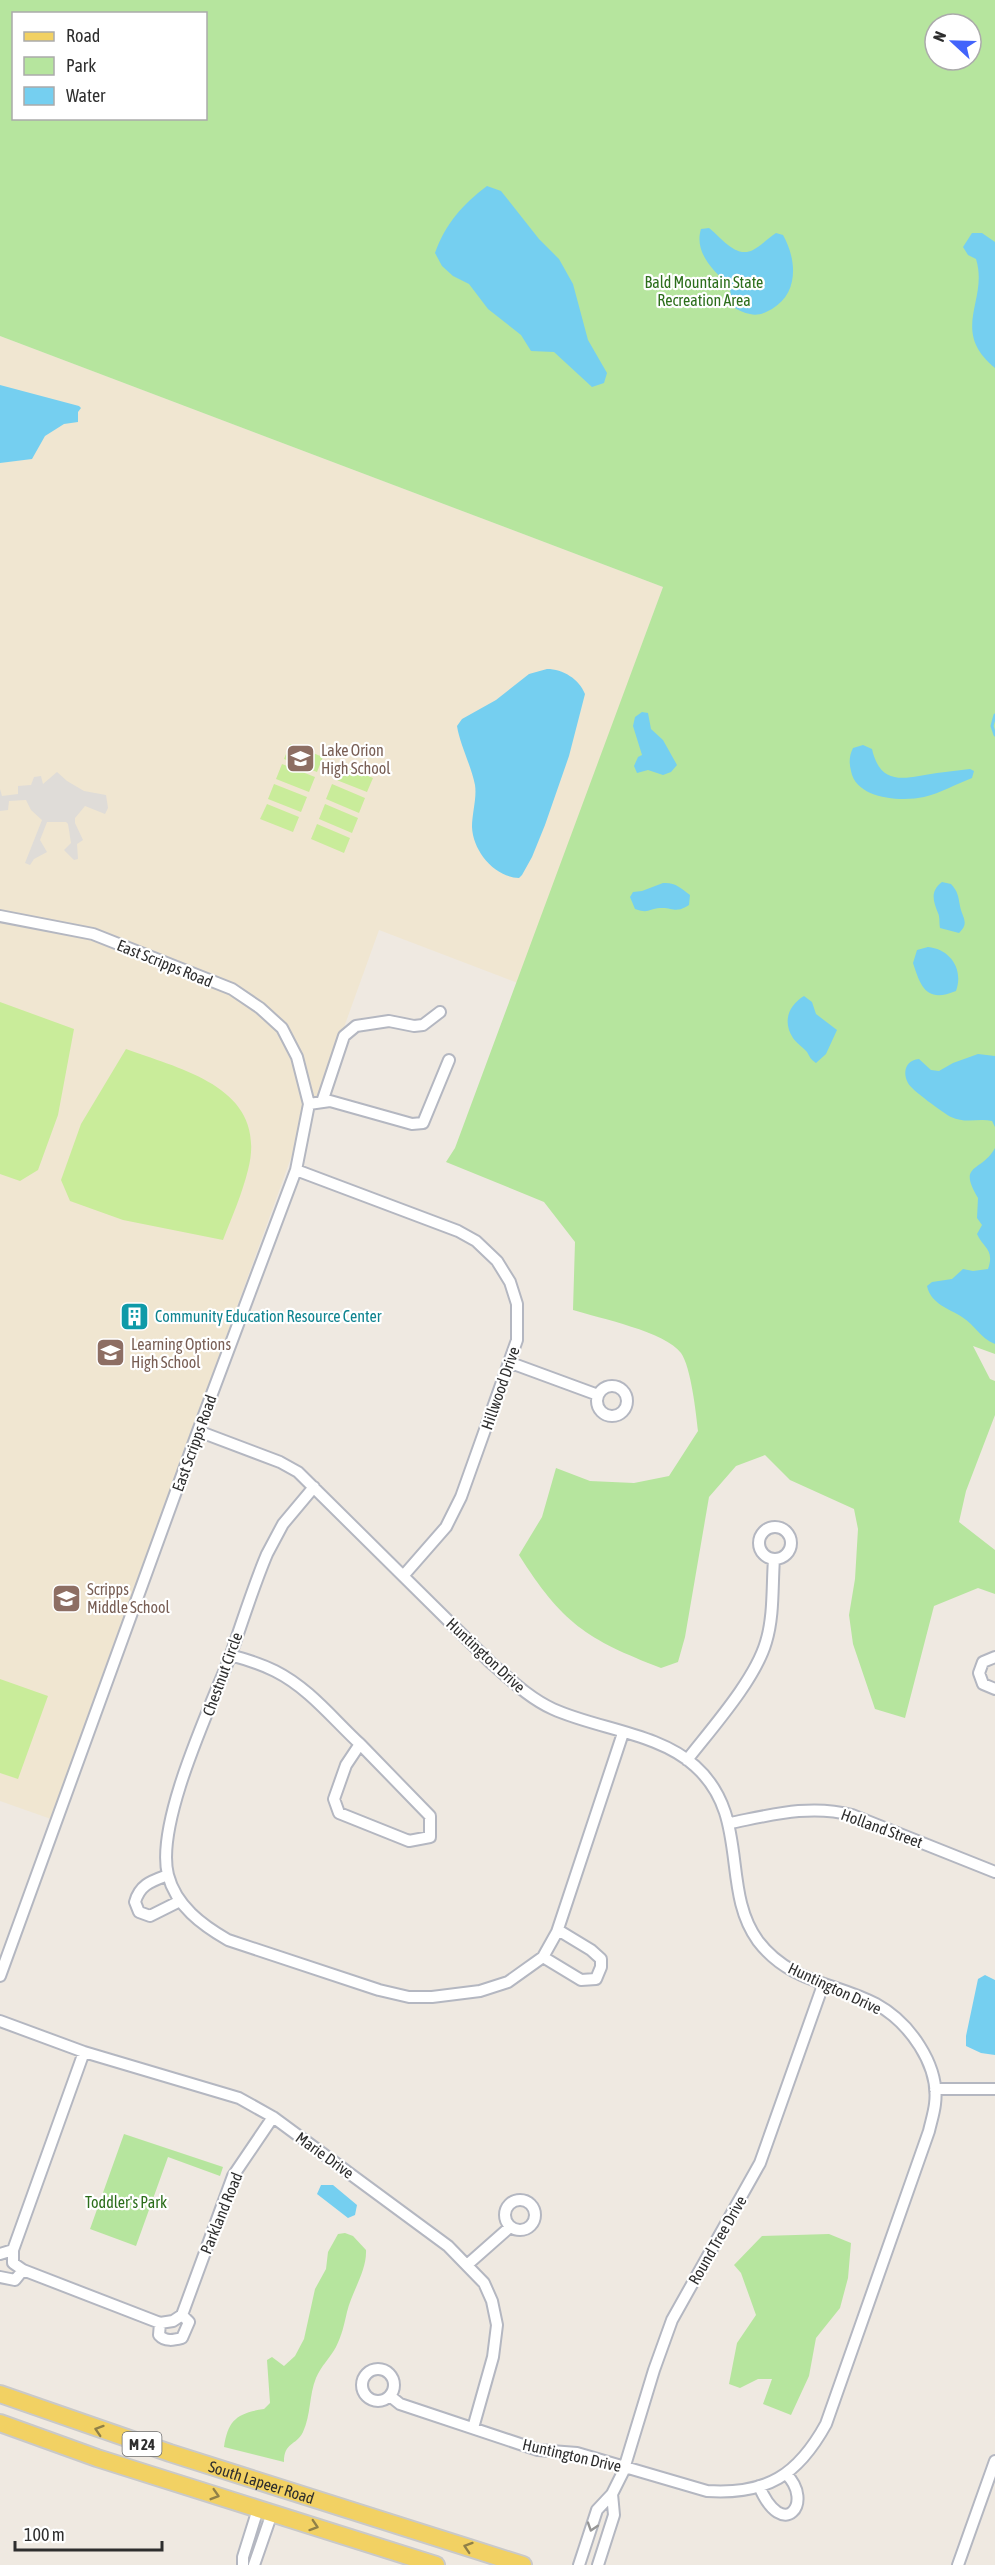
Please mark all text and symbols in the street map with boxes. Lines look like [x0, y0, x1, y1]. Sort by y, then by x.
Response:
legend [12, 12, 207, 120]
north arrow [923, 12, 983, 72]
text: Road [66, 25, 100, 46]
text: N [929, 29, 949, 44]
text: Park [66, 55, 96, 76]
text: Water [66, 85, 106, 106]
park label: Bald Mountain State Recreation Area [645, 273, 763, 309]
place label: Lake Orion High School [321, 741, 391, 778]
school or university icon: Lake Orion High School [284, 743, 316, 775]
street label: East Scripps Road [114, 936, 215, 991]
building icon: Community Education Resource Center [118, 1300, 150, 1332]
place label: Community Education Resource Center [155, 1307, 382, 1326]
place label: Learning Options High School [131, 1335, 231, 1372]
school or university icon: Learning Options High School [94, 1337, 126, 1369]
street label: Hillwood Drive [477, 1344, 523, 1432]
street label: East Scripps Road [168, 1392, 221, 1494]
place label: Scripps Middle School [87, 1580, 171, 1616]
school or university icon: Scripps Middle School [50, 1582, 82, 1614]
street label: Huntington Drive [442, 1614, 529, 1697]
street label: Chestnut Circle [199, 1630, 245, 1718]
street label: Holland Street [839, 1805, 926, 1851]
street label: Huntington Drive [785, 1959, 884, 2018]
street label: Marie Drive [293, 2128, 357, 2182]
street label: Parkland Road [196, 2170, 246, 2256]
park label: Toddler's Park [85, 2193, 167, 2211]
street label: Round Tree Drive [684, 2193, 750, 2287]
one-way arrow [95, 2424, 105, 2437]
road number: M 24 [122, 2432, 162, 2456]
street label: Huntington Drive [521, 2435, 623, 2476]
street label: South Lapeer Road [206, 2457, 317, 2507]
one-way arrow [209, 2488, 220, 2500]
scale bar [15, 2514, 162, 2552]
one-way arrow [308, 2519, 319, 2531]
one-way arrow [587, 2521, 599, 2532]
text: 100 m [24, 2524, 65, 2545]
one-way arrow [463, 2542, 474, 2555]

